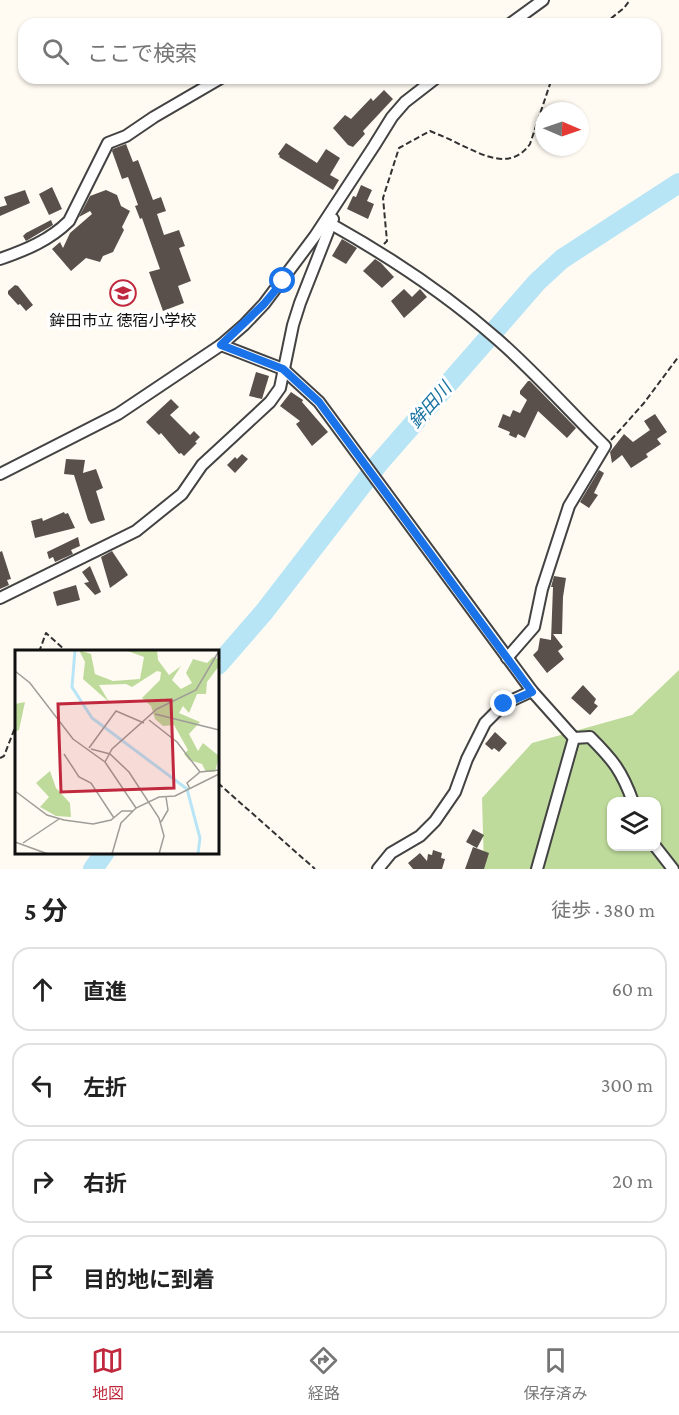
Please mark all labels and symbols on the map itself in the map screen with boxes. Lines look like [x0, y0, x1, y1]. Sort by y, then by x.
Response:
north arrow [535, 102, 589, 156]
route start [269, 267, 295, 293]
school or university icon: 鉾田市立 徳宿小学校 [108, 278, 138, 308]
place label: 鉾田市立 徳宿小学校 [49, 312, 197, 329]
water label: 鉾田川 [405, 377, 457, 432]
inset map [15, 650, 219, 854]
route end [490, 690, 516, 716]

